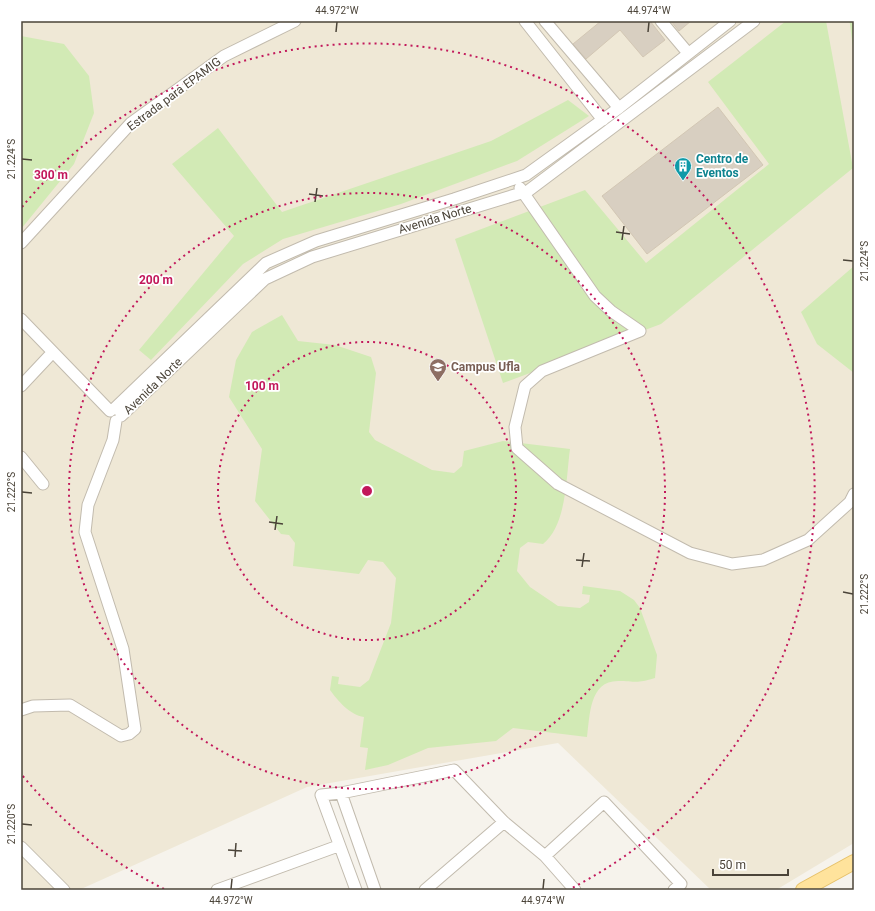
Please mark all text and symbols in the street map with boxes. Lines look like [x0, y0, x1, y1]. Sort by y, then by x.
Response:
text: 44.972°W [315, 5, 359, 16]
text: 44.974°W [627, 5, 671, 16]
street label: Estrada para EPAMIG [124, 54, 224, 134]
text: 21.224°S [6, 139, 17, 179]
place label: Centro de Eventos [696, 152, 749, 180]
building icon: Centro de Eventos [673, 156, 693, 181]
text: 300 m [34, 168, 68, 182]
street label: Avenida Norte [397, 201, 473, 237]
text: 21.224°S [859, 241, 870, 281]
text: 200 m [139, 273, 173, 287]
street label: Avenida Norte [121, 355, 185, 417]
school or university icon: Campus Ufla [428, 357, 448, 382]
place label: Campus Ufla [451, 360, 521, 374]
text: 100 m [245, 379, 279, 393]
text: 21.222°S [6, 472, 17, 512]
centre of rings [360, 484, 374, 498]
text: 21.222°S [859, 574, 870, 614]
text: 21.220°S [6, 804, 17, 844]
scale bar [713, 851, 788, 877]
text: 50 m [719, 858, 746, 872]
text: 44.972°W [209, 895, 253, 906]
text: 44.974°W [521, 895, 565, 906]

